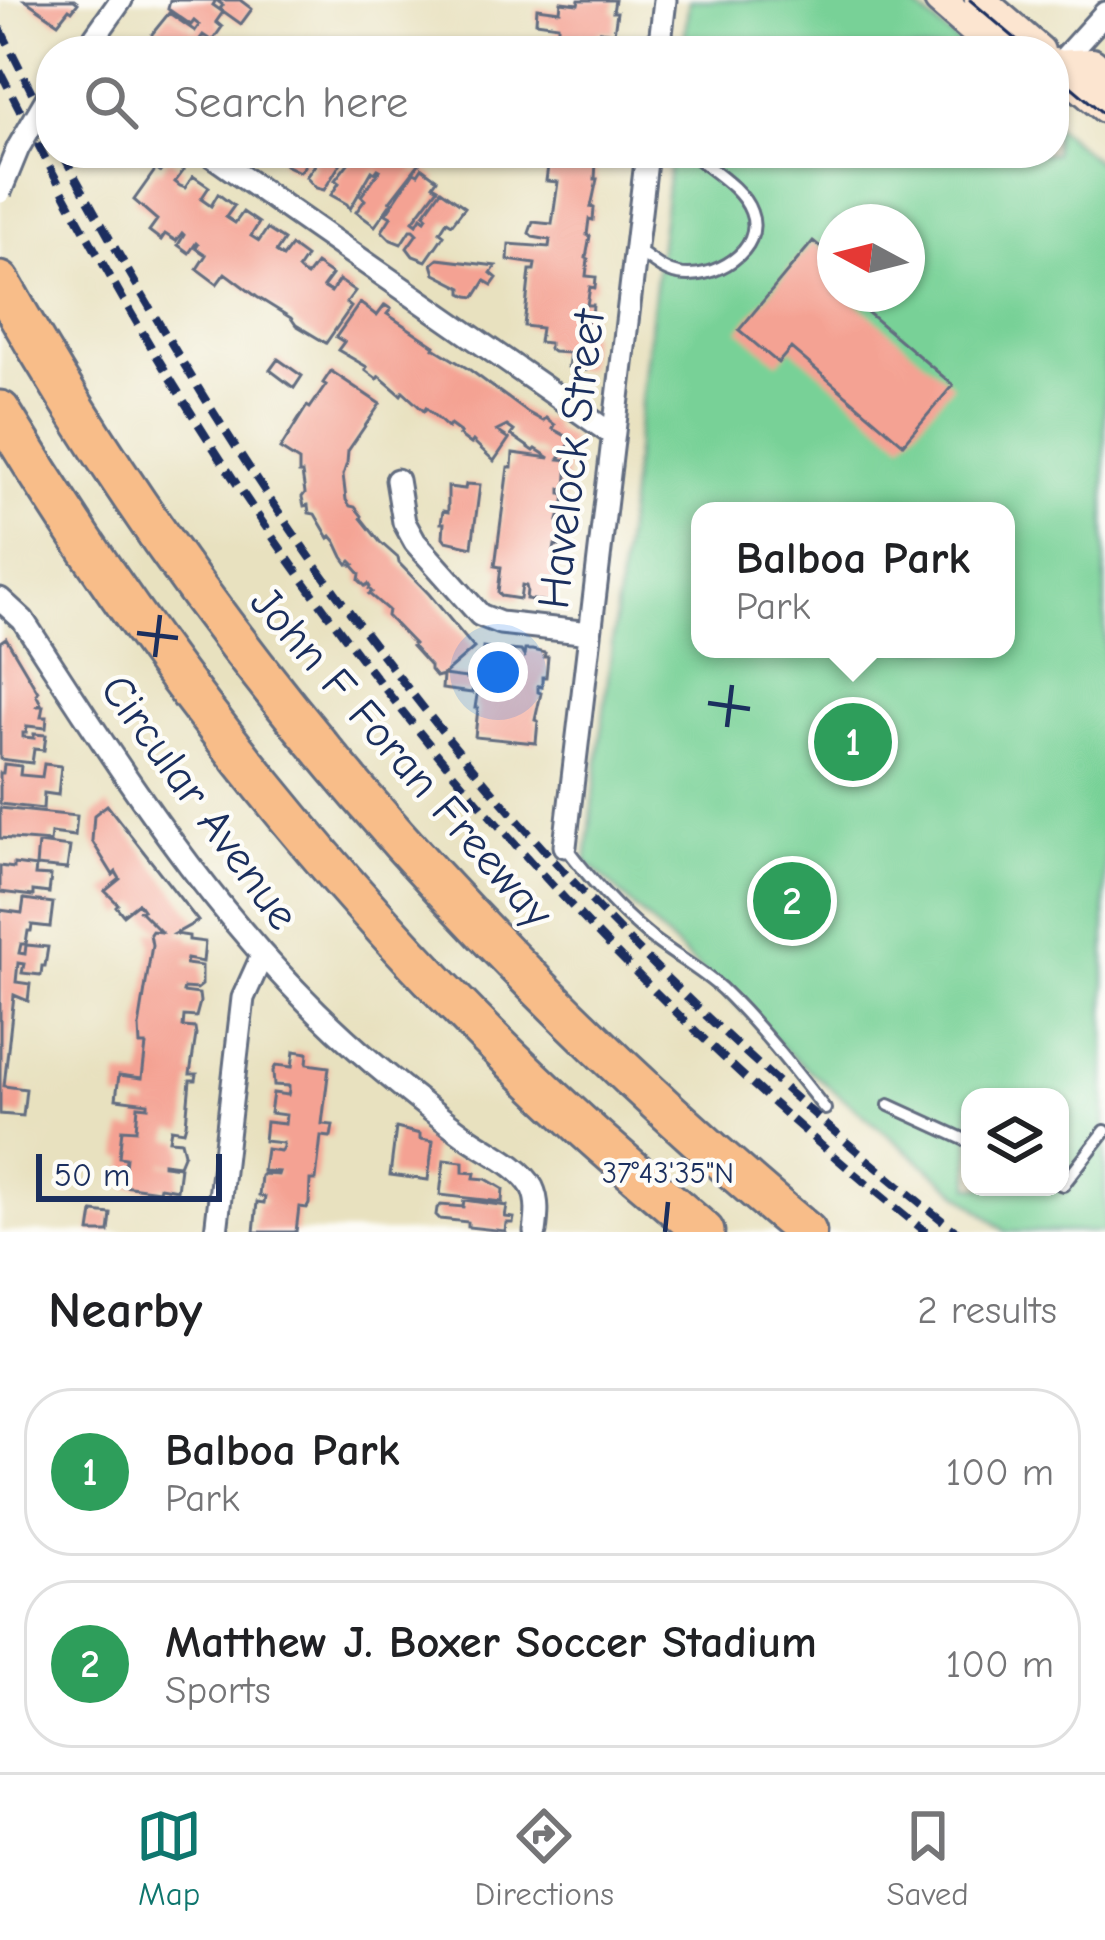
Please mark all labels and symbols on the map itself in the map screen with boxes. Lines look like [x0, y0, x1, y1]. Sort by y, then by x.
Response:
north arrow [817, 204, 925, 312]
street label: Havelock Street [527, 305, 615, 612]
street label: John F Foran Freeway [240, 576, 565, 939]
your location [468, 642, 528, 702]
street label: Circular Avenue [90, 665, 310, 939]
pin: 1 [814, 697, 892, 787]
pin: 2 [753, 856, 831, 946]
scale bar [36, 1148, 222, 1201]
text: 37°43'35"N [602, 1156, 734, 1191]

